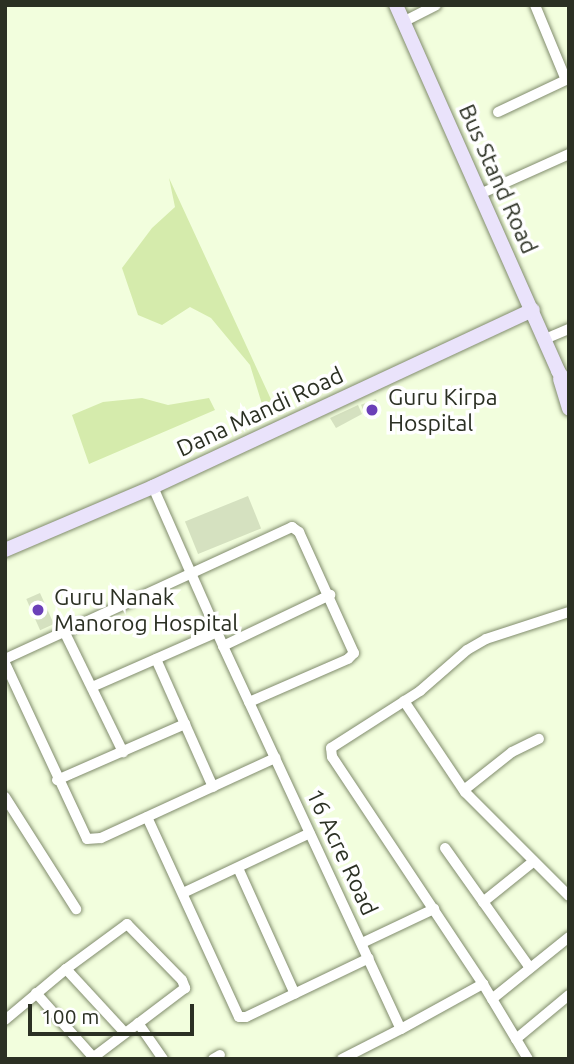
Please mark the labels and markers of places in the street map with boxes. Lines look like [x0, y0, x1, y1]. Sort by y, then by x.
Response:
place label: Guru Kirpa Hospital [388, 383, 498, 437]
marker: Guru Kirpa Hospital [362, 400, 382, 420]
place label: Guru Nanak Manorog Hospital [54, 583, 238, 637]
marker: Guru Nanak Manorog Hospital [28, 600, 48, 620]

